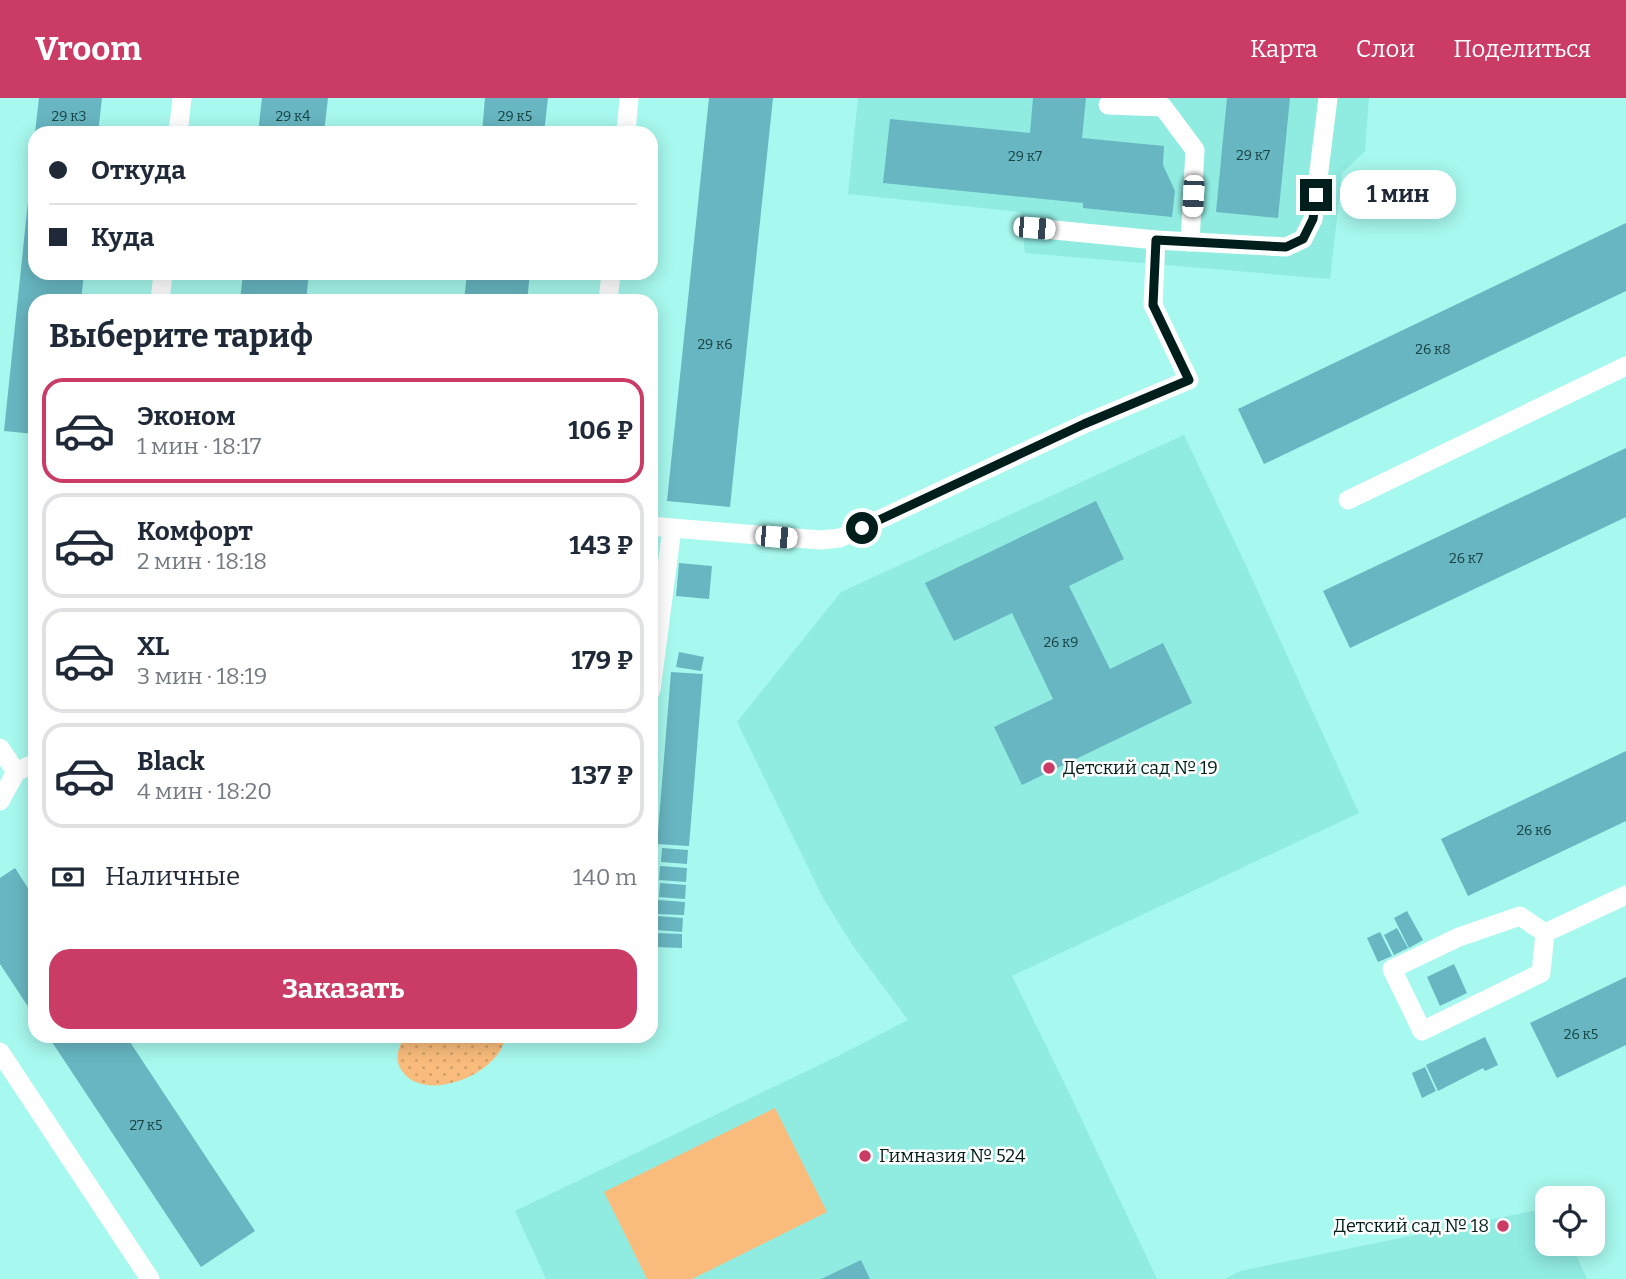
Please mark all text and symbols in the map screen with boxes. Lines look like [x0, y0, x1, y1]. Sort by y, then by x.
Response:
text: Vroom [35, 29, 142, 69]
text: Карта [1250, 35, 1318, 63]
text: Слои [1356, 35, 1415, 63]
text: Поделиться [1453, 35, 1591, 63]
house number: 29 к3 [52, 108, 86, 125]
house number: 29 к4 [275, 108, 311, 125]
house number: 29 к5 [498, 108, 532, 125]
house number: 29 к7 [1236, 147, 1270, 164]
house number: 29 к7 [1008, 148, 1042, 165]
text: Откуда [91, 155, 186, 186]
callout: 1 мин [1340, 170, 1456, 220]
car [1182, 174, 1205, 218]
route end [1300, 179, 1332, 211]
text: 1 мин [1367, 180, 1429, 208]
car [1013, 216, 1056, 240]
text: Куда [91, 222, 154, 253]
text: Выберите тариф [49, 317, 313, 355]
house number: 29 к6 [697, 336, 733, 353]
house number: 26 к8 [1415, 341, 1451, 358]
icon: car [53, 399, 116, 462]
text: Эконом [137, 401, 236, 432]
text: 106 ₽ [568, 415, 633, 446]
text: 1 мин · 18:17 [137, 432, 261, 460]
route start [846, 512, 878, 544]
icon: car [53, 514, 116, 577]
text: Комфорт [137, 516, 253, 547]
car [755, 525, 798, 549]
text: 143 ₽ [569, 530, 633, 561]
text: 2 мин · 18:18 [137, 547, 267, 575]
house number: 26 к7 [1449, 550, 1483, 567]
icon: car [53, 629, 116, 692]
text: XL [137, 631, 169, 662]
house number: 26 к9 [1043, 634, 1079, 651]
text: 179 ₽ [571, 645, 633, 676]
text: 3 мин · 18:19 [137, 662, 267, 690]
icon: car [53, 744, 116, 807]
text: Black [137, 746, 205, 777]
place label: Детский сад № 19 [1063, 757, 1218, 779]
text: 137 ₽ [571, 760, 633, 791]
marker: Детский сад № 19 [1041, 760, 1057, 776]
text: 4 мин · 18:20 [137, 777, 272, 805]
house number: 26 к6 [1516, 822, 1552, 839]
icon: cash [49, 858, 87, 896]
text: Наличные [105, 861, 240, 892]
text: 140 m [573, 863, 637, 891]
button: Заказать [49, 949, 637, 1029]
house number: 26 к5 [1564, 1026, 1598, 1043]
house number: 27 к5 [130, 1117, 163, 1134]
place label: Гимназия № 524 [879, 1145, 1026, 1167]
marker: Гимназия № 524 [857, 1148, 873, 1164]
map controls [1535, 1186, 1605, 1256]
button: locate [1535, 1186, 1605, 1256]
place label: Детский сад № 18 [1334, 1215, 1489, 1237]
marker: Детский сад № 18 [1495, 1218, 1511, 1234]

